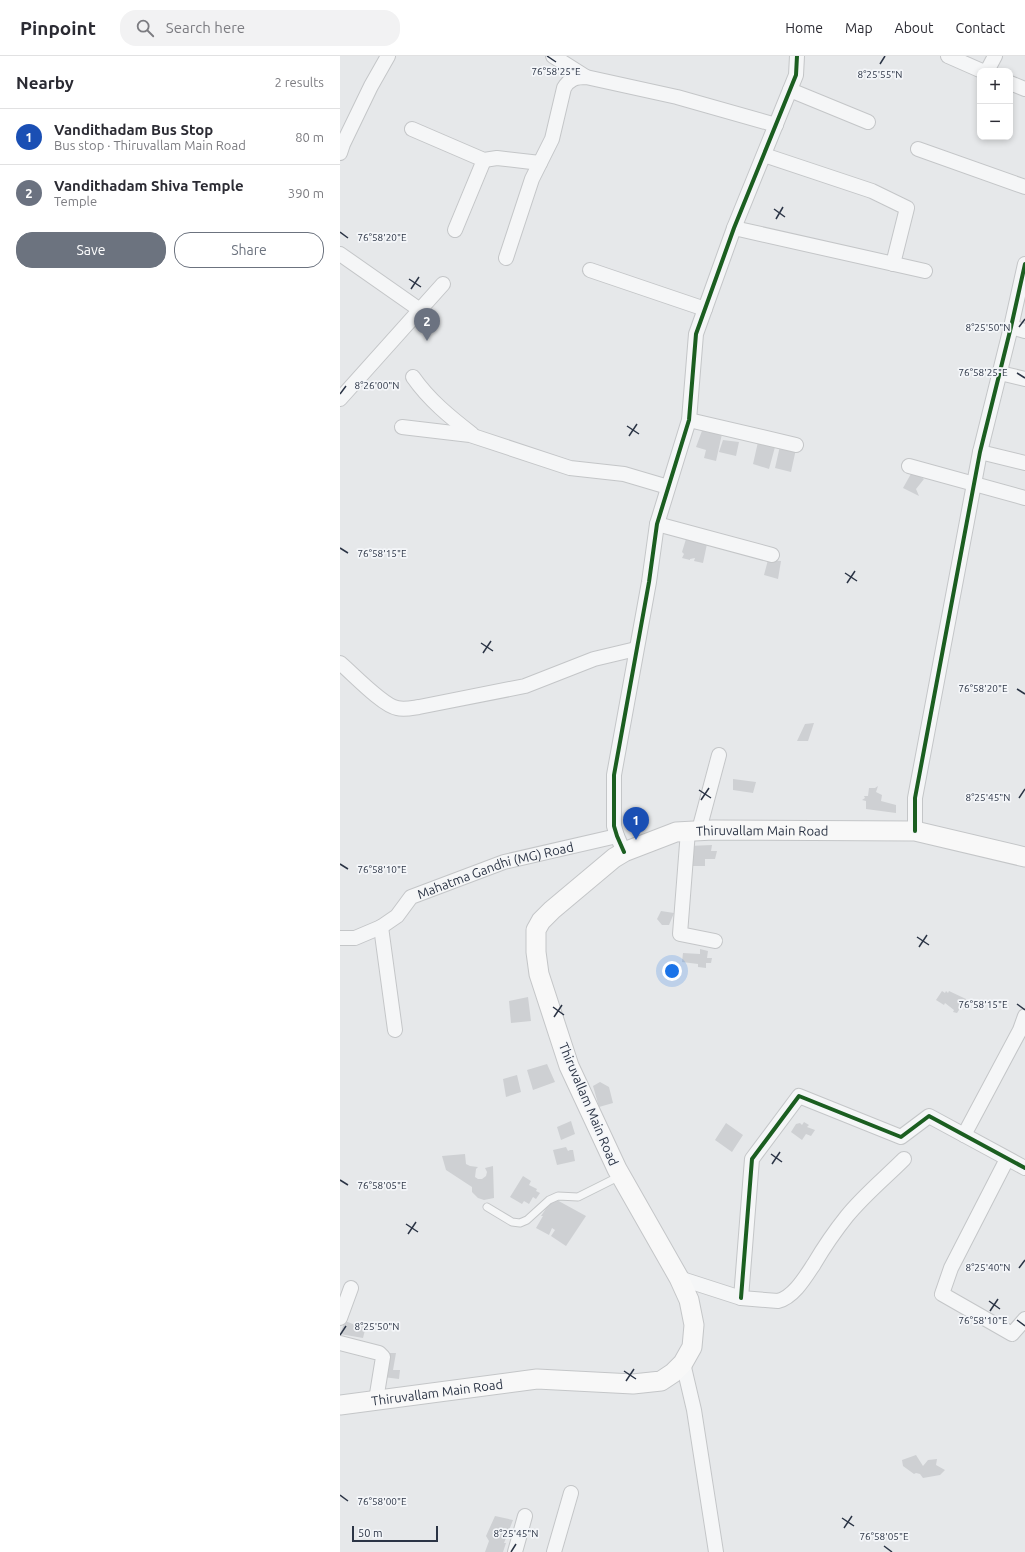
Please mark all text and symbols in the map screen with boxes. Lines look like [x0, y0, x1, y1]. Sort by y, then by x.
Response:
search box [120, 10, 400, 46]
text: Pinpoint [20, 17, 96, 39]
icon: search [134, 17, 156, 39]
text: Search here [166, 19, 245, 36]
text: Home [785, 20, 823, 36]
text: Map [845, 20, 873, 36]
text: About [895, 20, 934, 36]
text: Contact [956, 20, 1005, 36]
text: 76°58'25"E [531, 66, 581, 77]
map controls [977, 68, 1013, 140]
button: + [977, 68, 1013, 104]
text: 8°25'55"N [858, 69, 902, 80]
text: Nearby [16, 73, 74, 92]
text: 2 results [274, 75, 324, 89]
button: − [977, 104, 1013, 140]
text: Vandithadam Bus Stop [54, 121, 213, 138]
text: 1 [25, 130, 33, 144]
text: 80 m [295, 130, 324, 144]
text: Bus stop · Thiruvallam Main Road [54, 138, 246, 152]
text: Vandithadam Shiva Temple [54, 177, 244, 194]
text: 2 [25, 186, 33, 200]
text: 390 m [288, 186, 324, 200]
text: Temple [54, 194, 97, 208]
button: Save [16, 232, 166, 268]
button: Share [174, 232, 324, 268]
text: 76°58'20"E [357, 232, 407, 243]
pin: 2 [414, 308, 440, 341]
text: 8°25'50"N [966, 322, 1010, 333]
text: 76°58'25"E [958, 367, 1008, 378]
text: 8°26'00"N [355, 380, 399, 391]
text: 76°58'15"E [357, 548, 407, 559]
text: 76°58'20"E [958, 683, 1008, 694]
text: 8°25'45"N [966, 792, 1010, 803]
pin: 1 [623, 807, 649, 840]
street label: Thiruvallam Main Road [695, 823, 828, 838]
street label: Mahatma Gandhi (MG) Road [415, 839, 575, 901]
text: 76°58'10"E [357, 864, 407, 875]
your location [662, 961, 682, 981]
text: 76°58'15"E [958, 999, 1008, 1010]
street label: Thiruvallam Main Road [557, 1040, 621, 1168]
text: 76°58'05"E [357, 1180, 407, 1191]
text: 8°25'40"N [966, 1262, 1010, 1273]
text: 76°58'10"E [958, 1315, 1008, 1326]
text: 8°25'50"N [355, 1321, 399, 1332]
street label: Thiruvallam Main Road [371, 1377, 504, 1408]
text: 76°58'00"E [357, 1496, 407, 1507]
scale bar [352, 1524, 438, 1543]
text: 50 m [358, 1527, 382, 1539]
text: 8°25'45"N [494, 1528, 538, 1539]
text: 76°58'05"E [859, 1531, 909, 1542]

